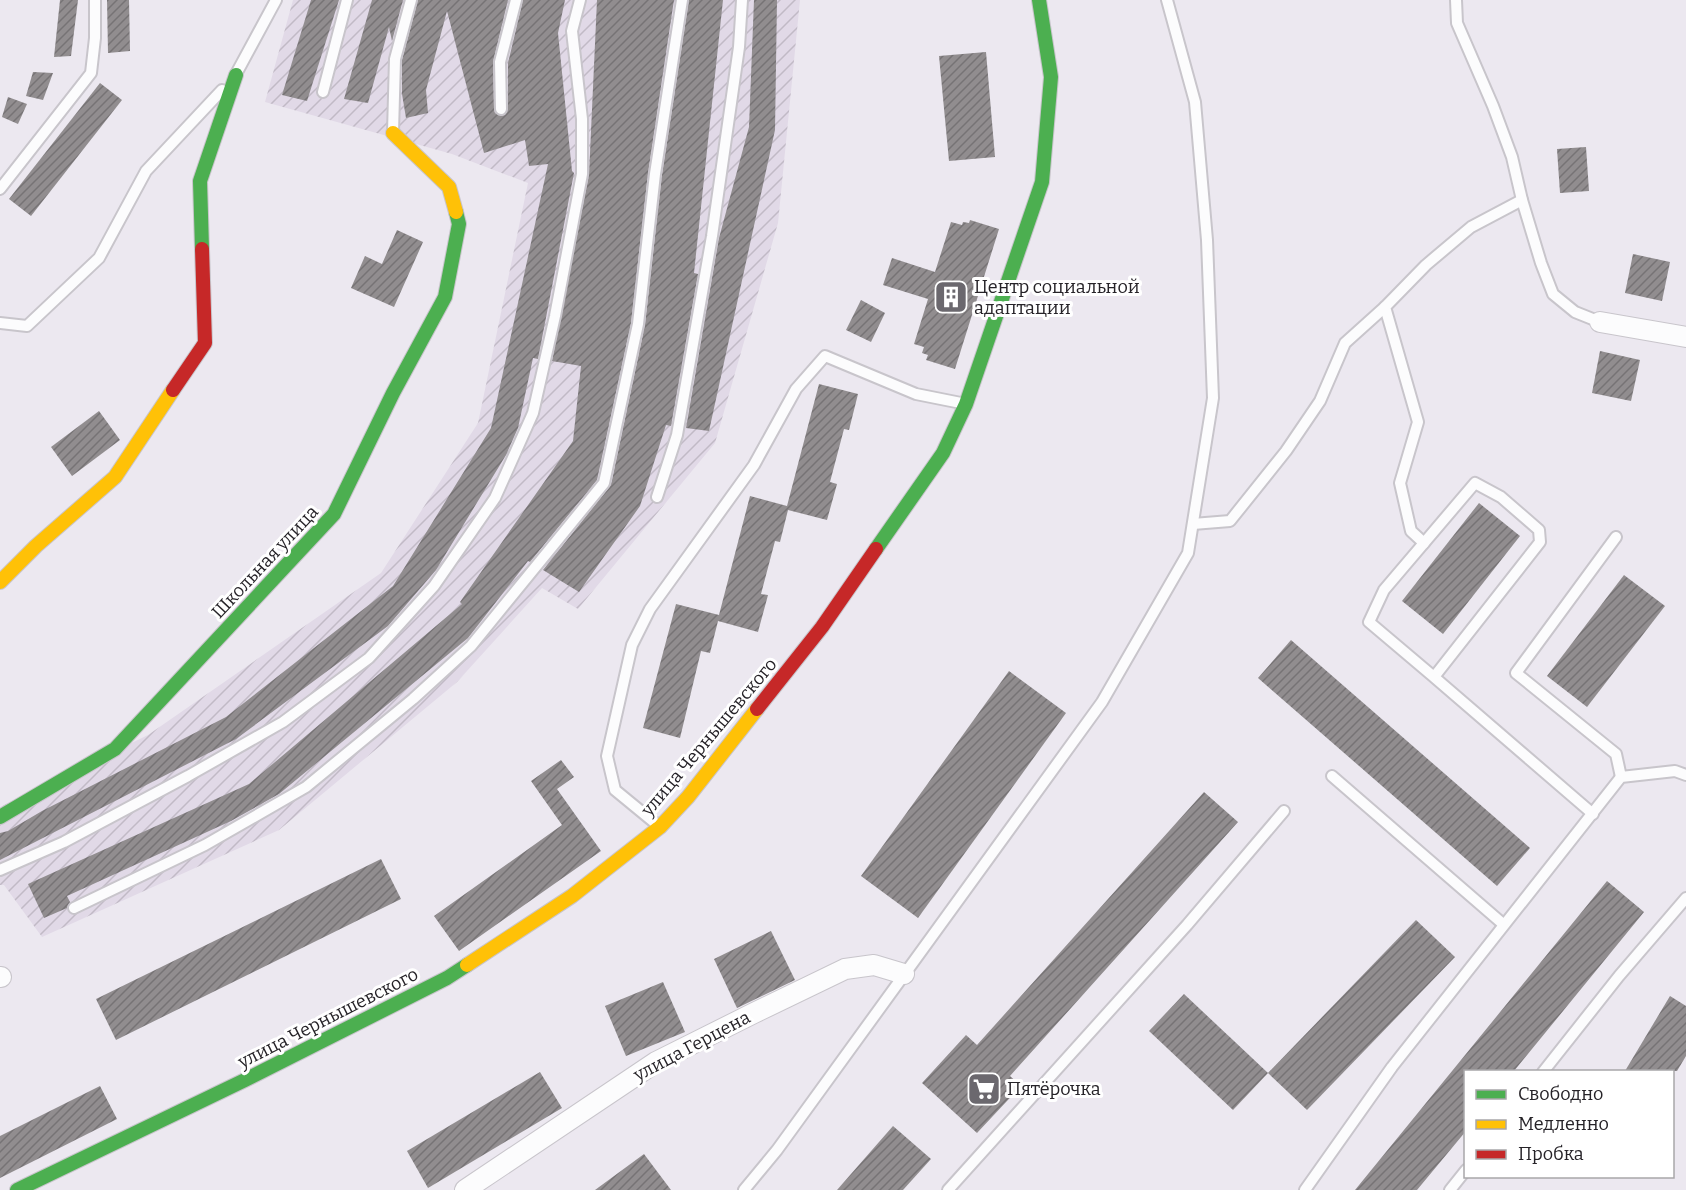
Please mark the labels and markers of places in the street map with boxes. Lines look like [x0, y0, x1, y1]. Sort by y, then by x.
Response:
place label: Центр социальной адаптации [974, 276, 1140, 319]
building icon: Центр социальной адаптации [933, 279, 969, 315]
supermarket icon: Пятёрочка [966, 1071, 1002, 1107]
place label: Пятёрочка [1007, 1078, 1101, 1100]

